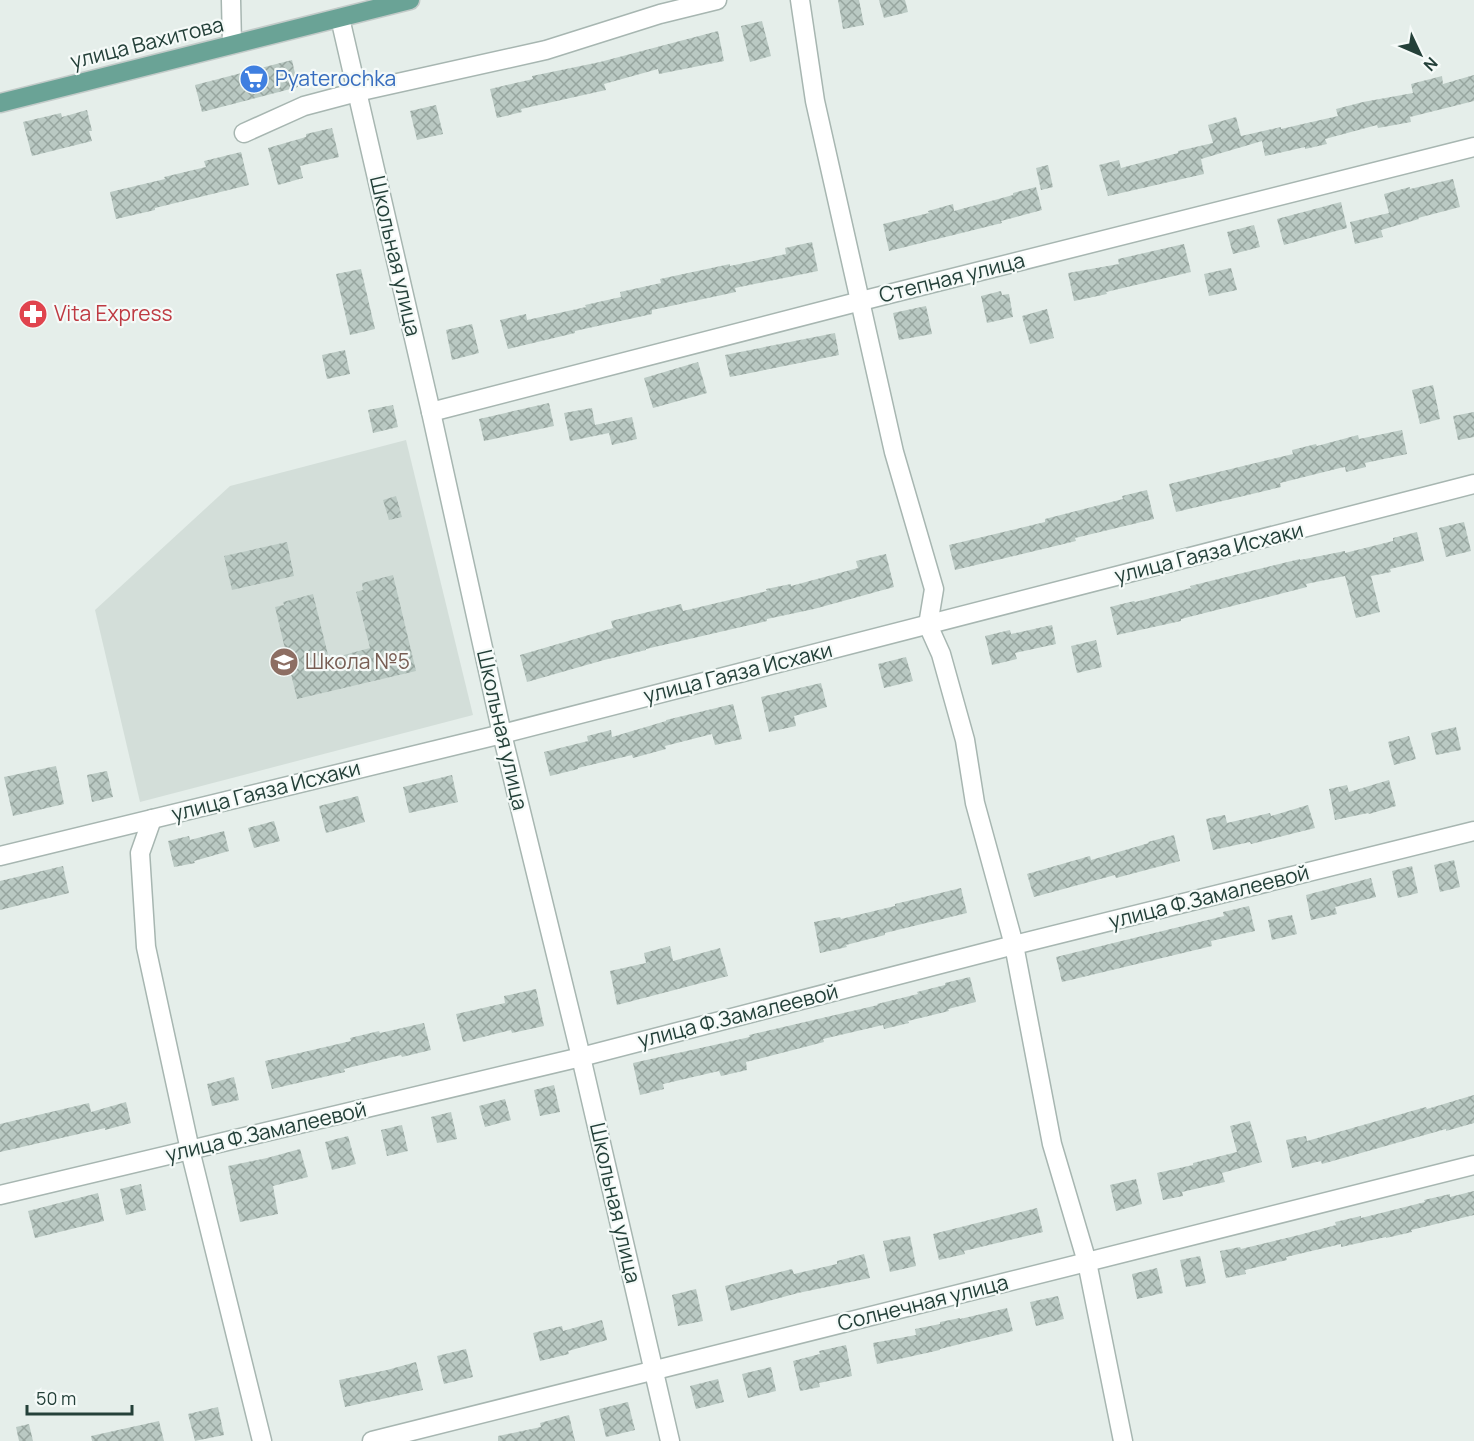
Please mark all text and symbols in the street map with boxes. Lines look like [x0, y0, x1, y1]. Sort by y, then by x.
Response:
street label: улица Вахитова [67, 9, 226, 75]
north arrow [1390, 24, 1450, 84]
text: N [1419, 53, 1443, 76]
supermarket icon: Pyaterochka [238, 63, 270, 95]
place label: Pyaterochka [275, 64, 396, 92]
street label: Школьная улица [364, 173, 428, 339]
street label: Степная улица [876, 245, 1027, 309]
pharmacy icon: Vita Express [17, 298, 49, 330]
place label: Vita Express [54, 299, 173, 327]
street label: улица Гаяза Исхаки [1111, 515, 1306, 589]
street label: улица Гаяза Исхаки [640, 635, 835, 709]
school or university icon: Школа №5 [268, 646, 300, 678]
place label: Школа №5 [305, 647, 410, 675]
street label: Школьная улица [471, 647, 535, 813]
street label: улица Гаяза Исхаки [168, 753, 363, 827]
street label: улица Ф.Замалеевой [1106, 858, 1312, 934]
street label: улица Ф.Замалеевой [635, 977, 841, 1053]
street label: улица Ф.Замалеевой [163, 1094, 369, 1168]
street label: Школьная улица [584, 1120, 648, 1286]
street label: Солнечная улица [835, 1267, 1011, 1337]
scale bar [27, 1378, 132, 1416]
text: 50 m [36, 1386, 76, 1410]

